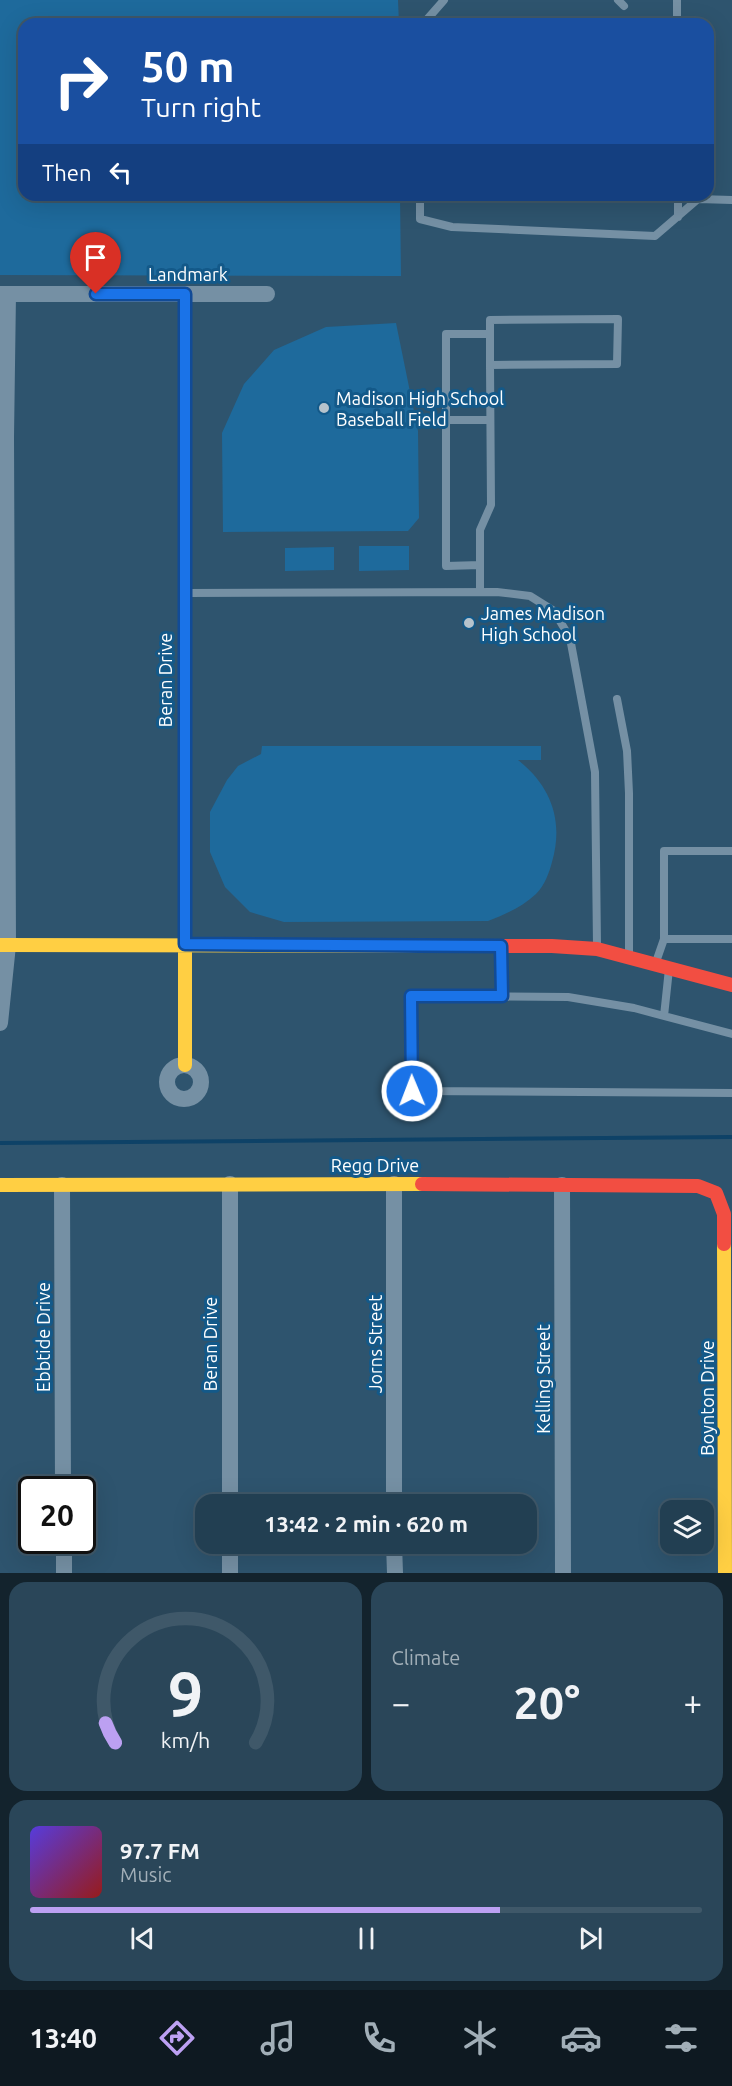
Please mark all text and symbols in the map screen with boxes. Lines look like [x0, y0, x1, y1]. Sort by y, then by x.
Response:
icon: right [42, 42, 120, 120]
text: 50 m [141, 43, 235, 90]
text: Turn right [141, 92, 261, 122]
icon: left [104, 156, 137, 189]
text: Then [42, 160, 92, 185]
pin [70, 232, 121, 294]
icon: arrive [79, 241, 112, 274]
street label: Landmark [148, 264, 228, 284]
place label: Madison High School Baseball Field [336, 388, 504, 429]
marker: Madison High School Baseball Field [317, 401, 331, 415]
place label: James Madison High School [481, 603, 605, 644]
marker: James Madison High School [462, 616, 476, 630]
street label: Beran Drive [155, 633, 175, 727]
position arrow [380, 1059, 444, 1123]
street label: Regg Drive [331, 1155, 419, 1175]
street label: Ebbtide Drive [33, 1282, 53, 1392]
street label: Jorns Street [365, 1295, 385, 1393]
street label: Beran Drive [200, 1297, 220, 1391]
street label: Kelling Street [533, 1324, 553, 1434]
street label: Boynton Drive [697, 1340, 717, 1456]
speed limit sign: 20 [18, 1476, 96, 1554]
map controls [660, 1500, 714, 1554]
button: layers [660, 1500, 714, 1554]
text: 13:42 · 2 min · 620 m [264, 1511, 468, 1536]
text: Climate [392, 1646, 460, 1669]
text: 9 [168, 1659, 203, 1729]
text: 20° [513, 1677, 580, 1728]
text: − [392, 1684, 410, 1721]
text: + [683, 1684, 702, 1721]
text: km/h [160, 1729, 210, 1753]
text: 97.7 FM [120, 1838, 200, 1863]
text: Music [120, 1863, 172, 1886]
icon: previous [126, 1922, 159, 1955]
icon: pause [350, 1922, 383, 1955]
icon: next [574, 1922, 607, 1955]
icon: directions [156, 2017, 198, 2059]
icon: music [257, 2017, 299, 2059]
icon: phone [358, 2017, 400, 2059]
icon: climate [459, 2017, 501, 2059]
icon: car [560, 2017, 602, 2059]
icon: filters [660, 2017, 702, 2059]
text: 13:40 [29, 2023, 97, 2053]

